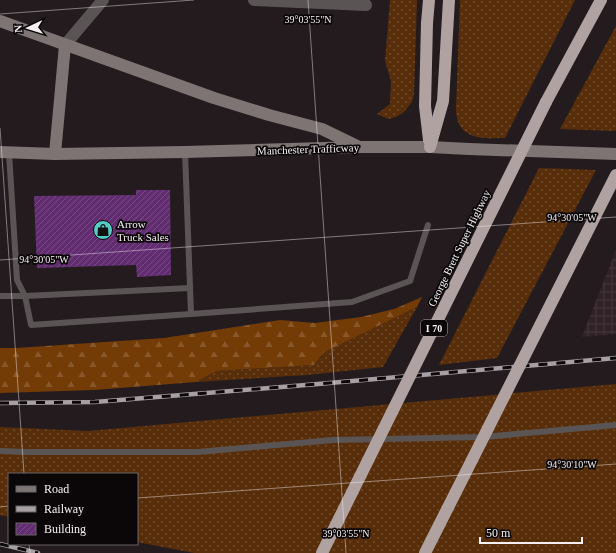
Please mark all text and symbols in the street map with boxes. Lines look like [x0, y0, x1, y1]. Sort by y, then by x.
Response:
north arrow [8, 8, 48, 48]
text: 39°03'55"N [284, 14, 332, 25]
text: N [12, 24, 24, 33]
street label: Manchester Trafficway [257, 141, 360, 157]
street label: George Brett Super Highway [425, 187, 493, 308]
text: 94°30'05"W [547, 212, 597, 223]
place label: Arrow Truck Sales [117, 218, 169, 243]
shop icon: Arrow Truck Sales [92, 219, 114, 241]
text: 94°30'05"W [19, 254, 69, 265]
road number: I 70 [421, 320, 447, 336]
text: 94°30'10"W [547, 459, 597, 470]
legend [8, 473, 138, 545]
text: Road [44, 482, 69, 496]
text: Railway [44, 502, 84, 516]
scale bar [480, 519, 582, 545]
text: Building [44, 522, 86, 536]
text: 50 m [486, 526, 511, 540]
text: 39°03'55"N [322, 528, 370, 539]

